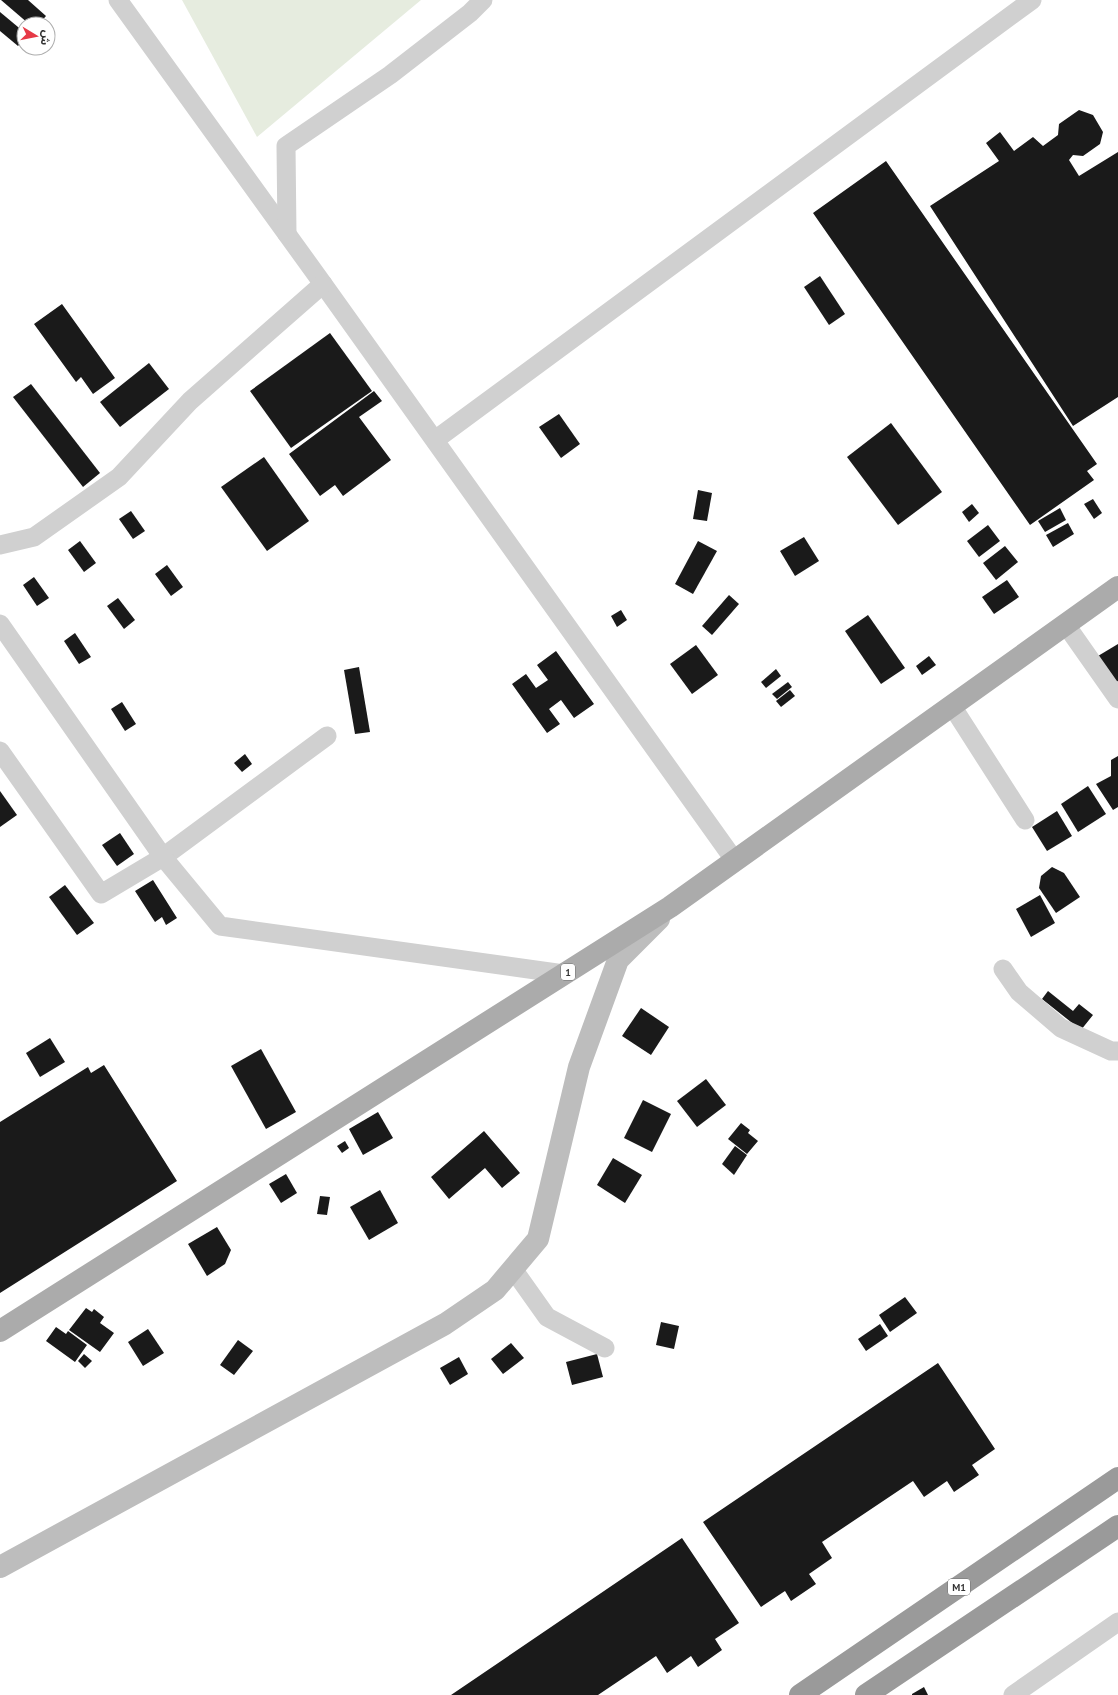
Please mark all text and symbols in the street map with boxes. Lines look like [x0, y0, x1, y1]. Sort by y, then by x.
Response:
north arrow [16, 16, 56, 56]
text: ش [38, 29, 54, 46]
road number: 1 [561, 964, 575, 980]
road number: M1 [948, 1579, 970, 1595]

